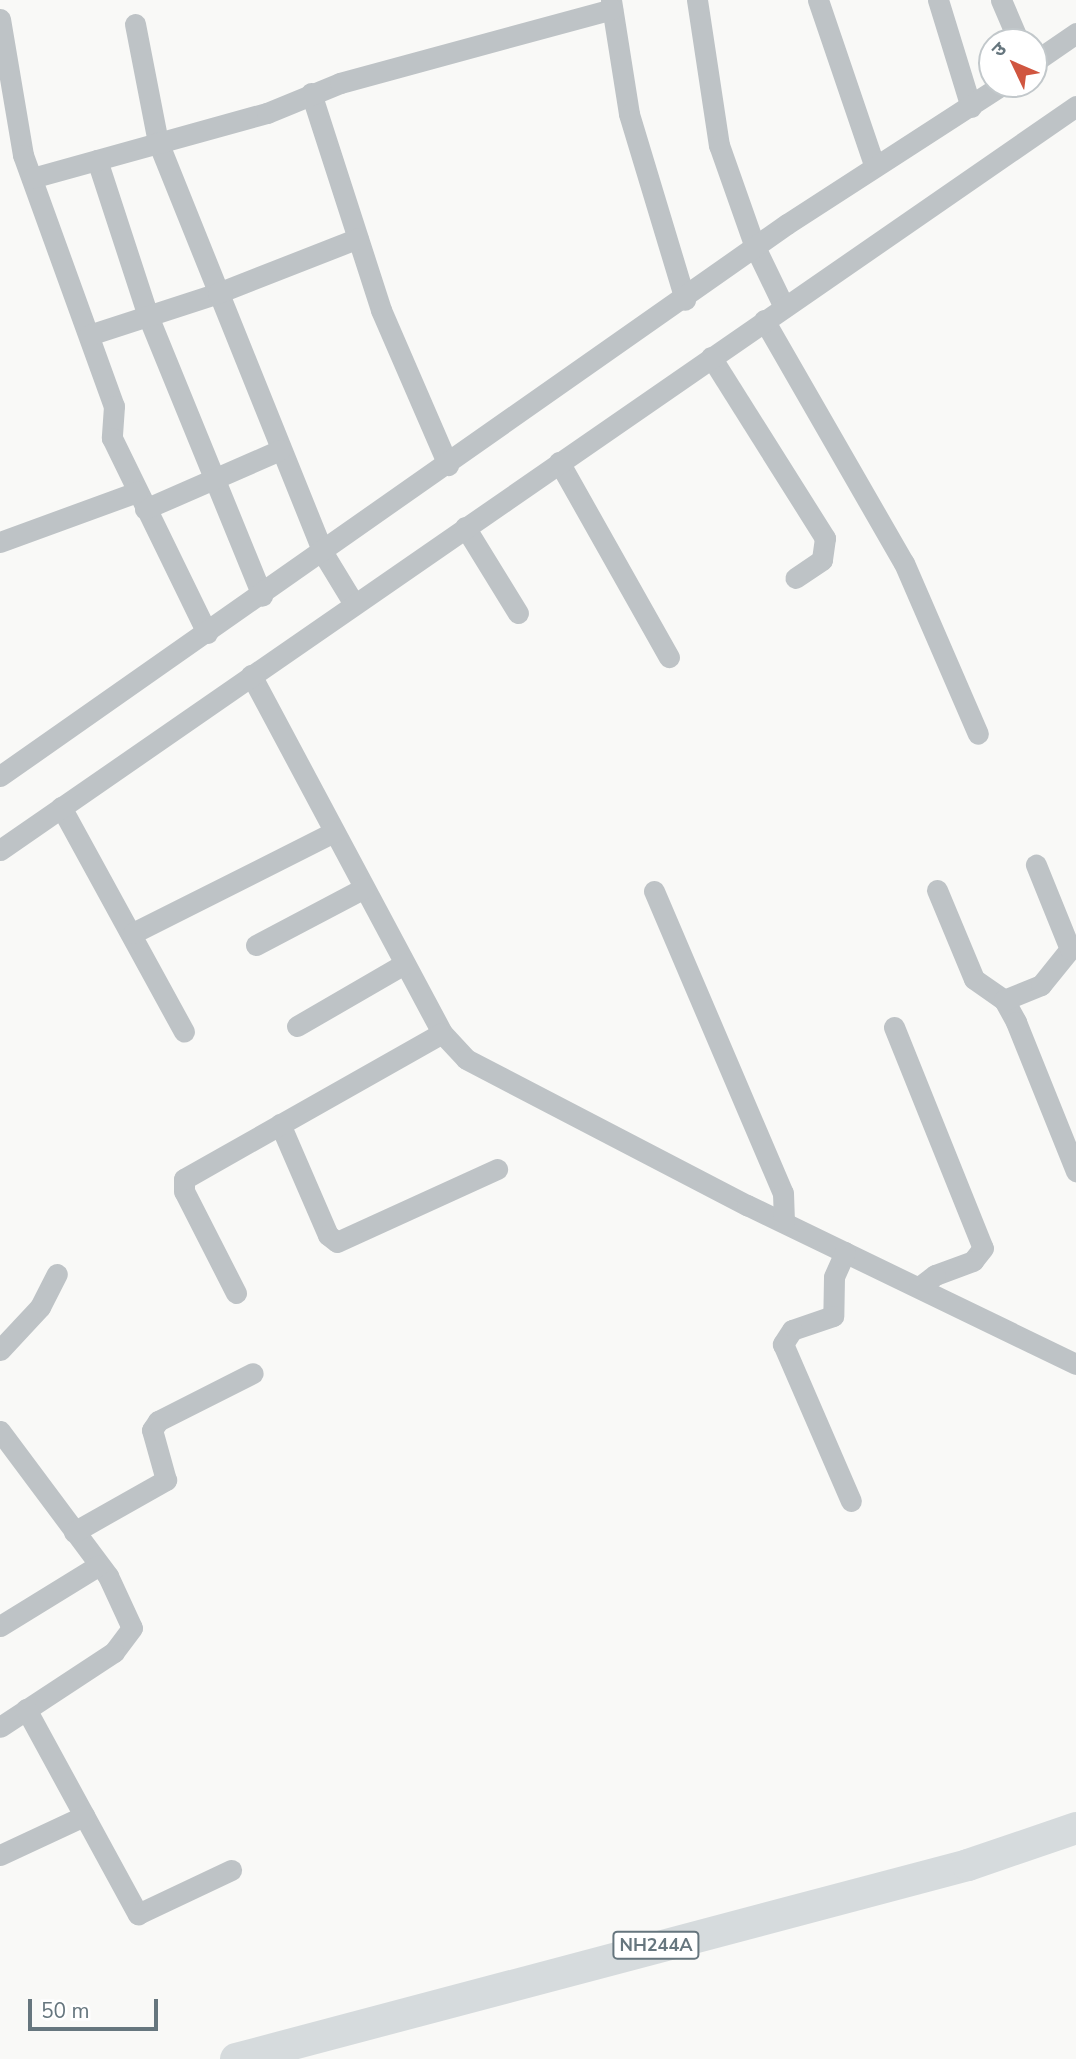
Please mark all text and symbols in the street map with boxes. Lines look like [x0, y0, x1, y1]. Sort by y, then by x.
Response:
north arrow [978, 28, 1048, 98]
text: उ [986, 37, 1013, 63]
road number: NH244A [612, 1930, 700, 1959]
scale bar [32, 1986, 161, 2030]
text: 50 m [41, 1997, 90, 2025]

